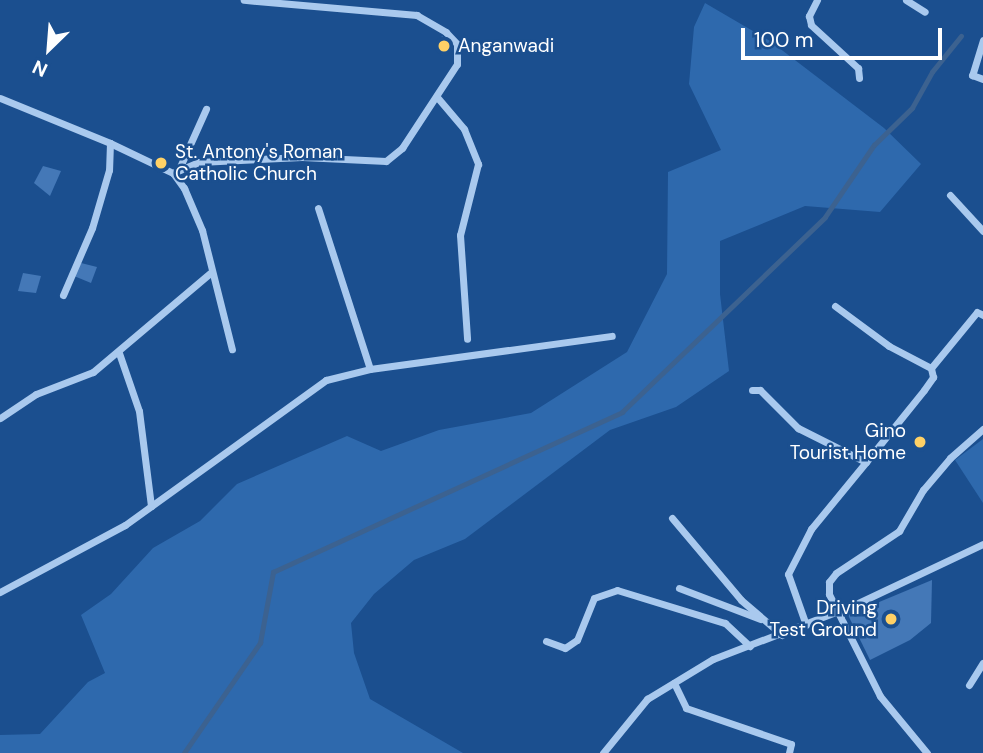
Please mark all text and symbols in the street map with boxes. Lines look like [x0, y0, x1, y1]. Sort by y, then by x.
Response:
north arrow [14, 14, 84, 84]
scale bar [745, 14, 946, 58]
text: 100 m [754, 26, 814, 54]
place label: Anganwadi [458, 35, 554, 57]
marker: Anganwadi [436, 38, 452, 54]
text: N [28, 54, 51, 83]
place label: St. Antony's Roman Catholic Church [175, 141, 343, 185]
marker: St. Antony's Roman Catholic Church [153, 155, 169, 171]
place label: Gino Tourist Home [790, 420, 906, 464]
marker: Gino Tourist Home [912, 434, 928, 450]
place label: Driving Test Ground [770, 597, 877, 641]
marker: Driving Test Ground [883, 611, 899, 627]

